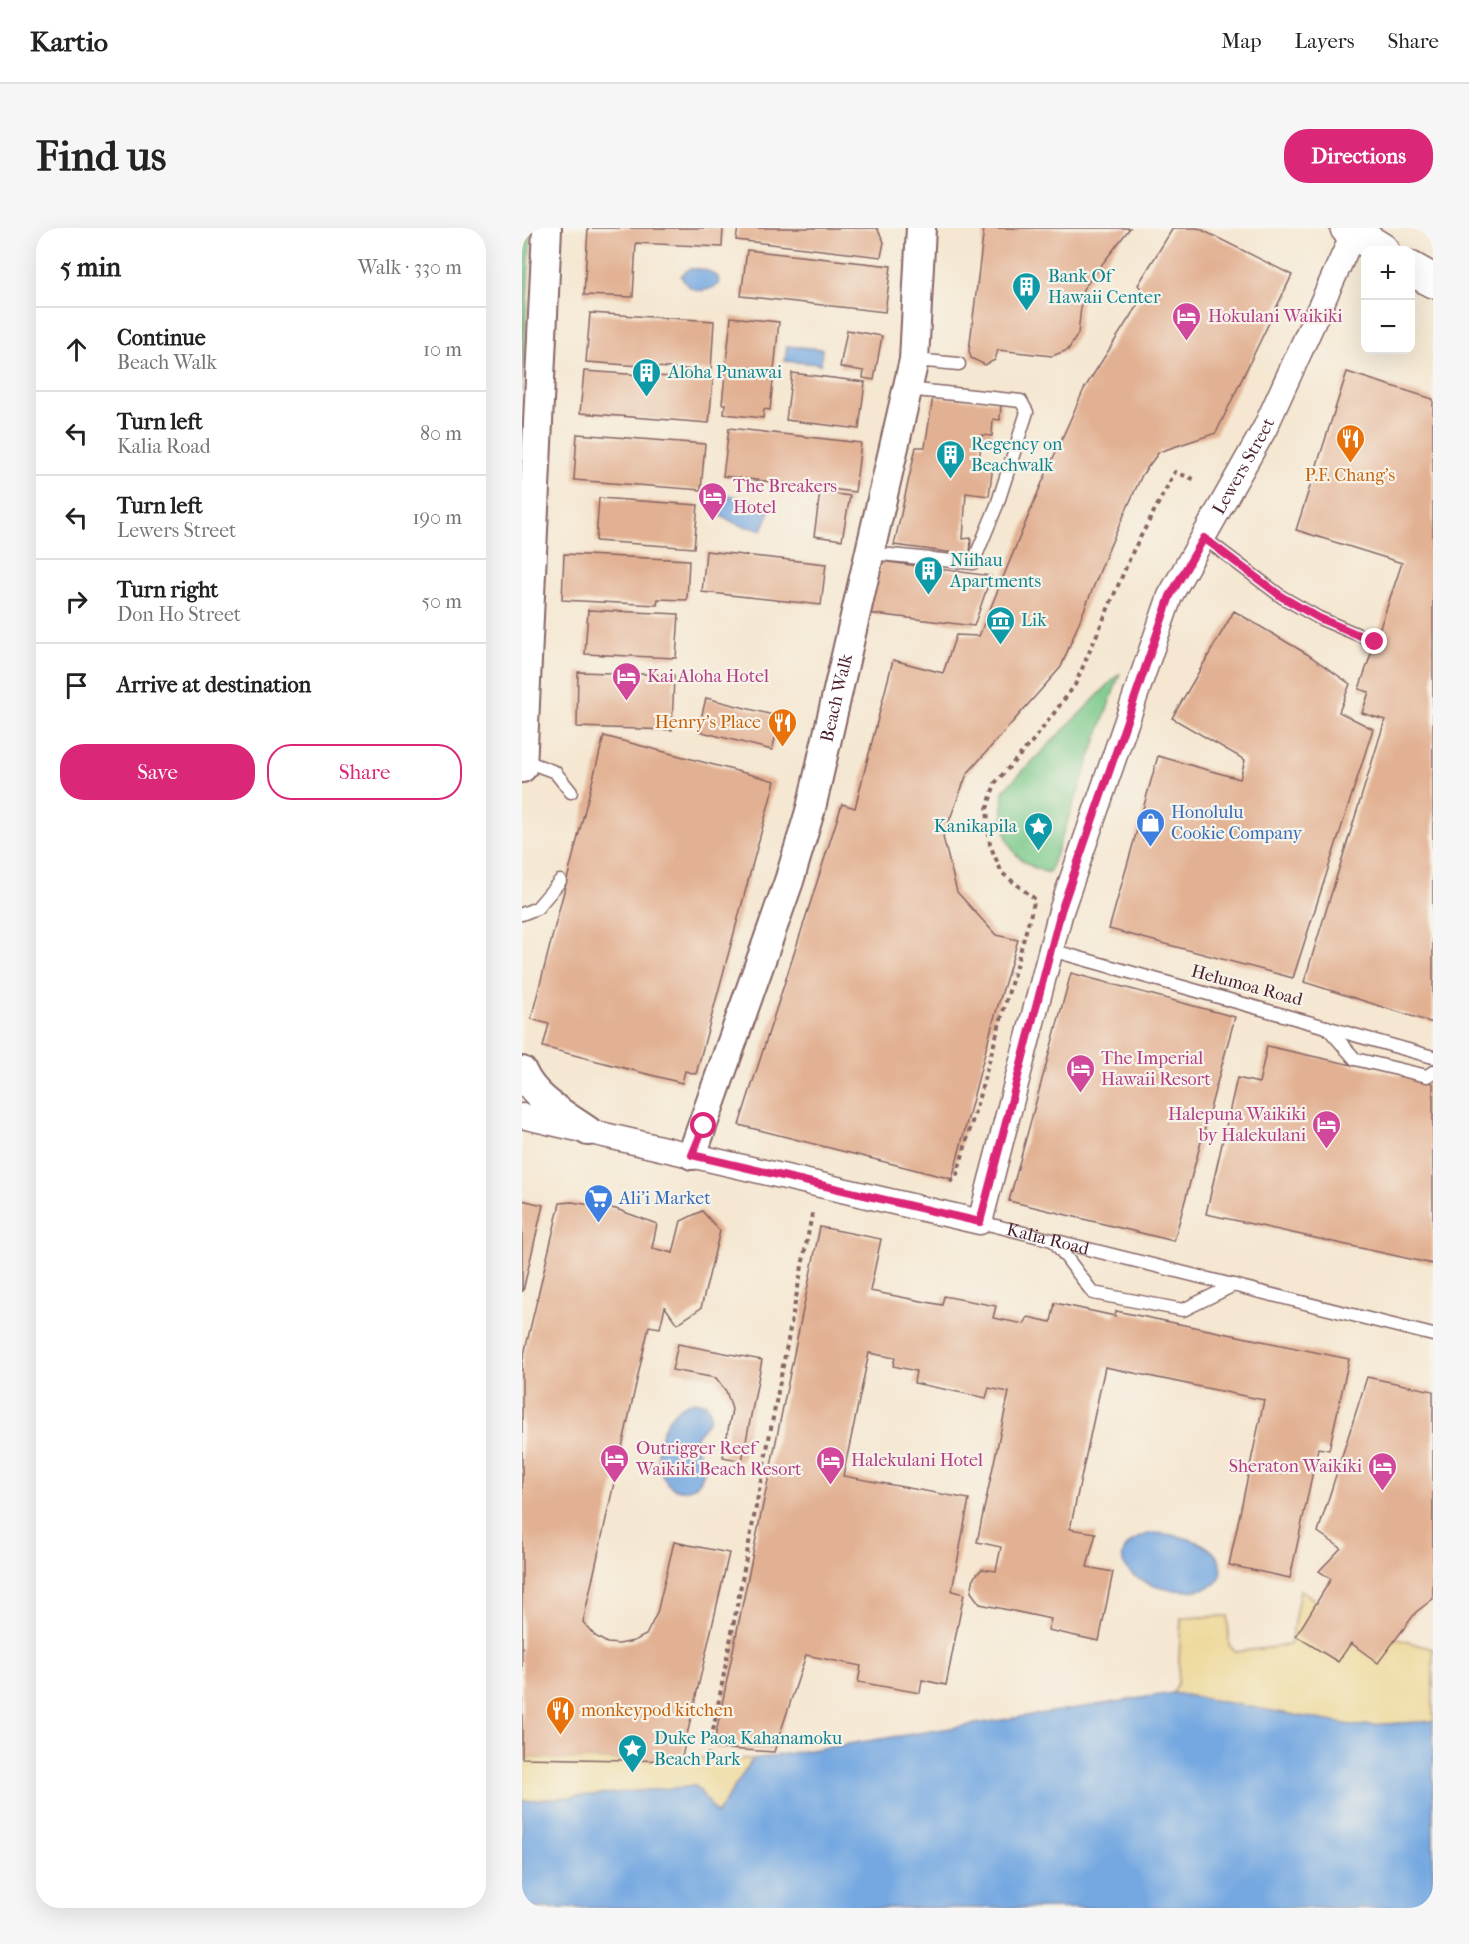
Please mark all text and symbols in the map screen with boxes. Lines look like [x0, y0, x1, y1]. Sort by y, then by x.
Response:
text: Kartio [30, 25, 108, 58]
text: Map [1221, 29, 1262, 53]
text: Layers [1295, 29, 1354, 53]
text: Share [1387, 29, 1439, 53]
button: Directions [1284, 129, 1433, 183]
text: Find us [36, 132, 166, 181]
map controls [1361, 246, 1415, 354]
button: + [1361, 246, 1415, 300]
text: 5 min [60, 252, 121, 283]
text: Walk · 330 m [358, 256, 462, 279]
place label: Bank Of Hawaii Center [1048, 266, 1161, 308]
building icon: Bank Of Hawaii Center [1011, 270, 1043, 312]
hotel icon: Hokulani Waikiki [1171, 300, 1203, 342]
button: − [1361, 300, 1415, 354]
place label: Hokulani Waikiki [1208, 306, 1343, 327]
text: Continue [117, 325, 206, 351]
icon: ahead [60, 333, 93, 366]
text: 10 m [423, 338, 462, 361]
text: Beach Walk [117, 351, 217, 374]
building icon: Aloha Punawai [631, 356, 663, 398]
place label: Aloha Punawai [667, 362, 783, 383]
text: Turn left [117, 409, 203, 435]
street label: Lewers Street [1208, 414, 1279, 518]
icon: left [60, 417, 93, 450]
text: 80 m [420, 422, 462, 445]
restaurant icon: P.F. Chang's [1334, 422, 1366, 464]
place label: Regency on Beachwalk [971, 434, 1063, 476]
text: Kalia Road [117, 435, 211, 458]
building icon: Regency on Beachwalk [934, 438, 966, 480]
place label: P.F. Chang's [1305, 465, 1396, 486]
place label: The Breakers Hotel [733, 476, 837, 518]
hotel icon: The Breakers Hotel [696, 480, 728, 522]
text: Turn left [117, 493, 203, 519]
icon: left [60, 501, 93, 534]
text: 190 m [412, 506, 462, 529]
text: Lewers Street [117, 519, 236, 542]
place label: Niihau Apartments [949, 550, 1041, 592]
building icon: Niihau Apartments [913, 554, 945, 596]
text: Turn right [117, 577, 218, 603]
icon: right [60, 585, 93, 618]
text: 50 m [421, 590, 462, 613]
text: Don Ho Street [117, 603, 241, 626]
museum icon: Lik [984, 604, 1016, 646]
place label: Lik [1021, 610, 1047, 631]
route end [1361, 628, 1387, 654]
street label: Beach Walk [817, 651, 857, 744]
hotel icon: Kai Aloha Hotel [610, 660, 642, 702]
place label: Kai Aloha Hotel [647, 666, 769, 687]
icon: arrive [60, 669, 93, 702]
text: Arrive at destination [117, 672, 311, 698]
restaurant icon: Henry's Place [766, 706, 798, 748]
place label: Henry's Place [655, 712, 761, 733]
button: Save [60, 744, 255, 800]
button: Share [267, 744, 462, 800]
place label: Honolulu Cookie Company [1171, 802, 1304, 844]
shop icon: Honolulu Cookie Company [1134, 806, 1166, 848]
place icon: Kanikapila [1022, 810, 1054, 852]
place label: Kanikapila [934, 816, 1018, 837]
street label: Helumoa Road [1189, 961, 1305, 1010]
place label: The Imperial Hawaii Resort [1101, 1048, 1211, 1090]
hotel icon: The Imperial Hawaii Resort [1064, 1052, 1096, 1094]
place label: Halepuna Waikiki by Halekulani [1168, 1104, 1307, 1146]
hotel icon: Halepuna Waikiki by Halekulani [1311, 1108, 1343, 1150]
route start [690, 1112, 716, 1138]
supermarket icon: Ali'i Market [582, 1182, 614, 1224]
place label: Ali'i Market [618, 1188, 711, 1209]
street label: Kalia Road [1004, 1219, 1091, 1260]
place label: Outrigger Reef Waikiki Beach Resort [635, 1438, 802, 1480]
hotel icon: Outrigger Reef Waikiki Beach Resort [599, 1442, 631, 1484]
hotel icon: Halekulani Hotel [814, 1444, 846, 1486]
place label: Halekulani Hotel [851, 1450, 983, 1471]
hotel icon: Sheraton Waikiki [1367, 1450, 1399, 1492]
place label: Sheraton Waikiki [1229, 1456, 1363, 1477]
restaurant icon: monkeypod kitchen [544, 1694, 576, 1736]
place label: monkeypod kitchen [581, 1700, 734, 1721]
place label: Duke Paoa Kahanamoku Beach Park [654, 1728, 842, 1770]
place icon: Duke Paoa Kahanamoku Beach Park [617, 1732, 649, 1774]

